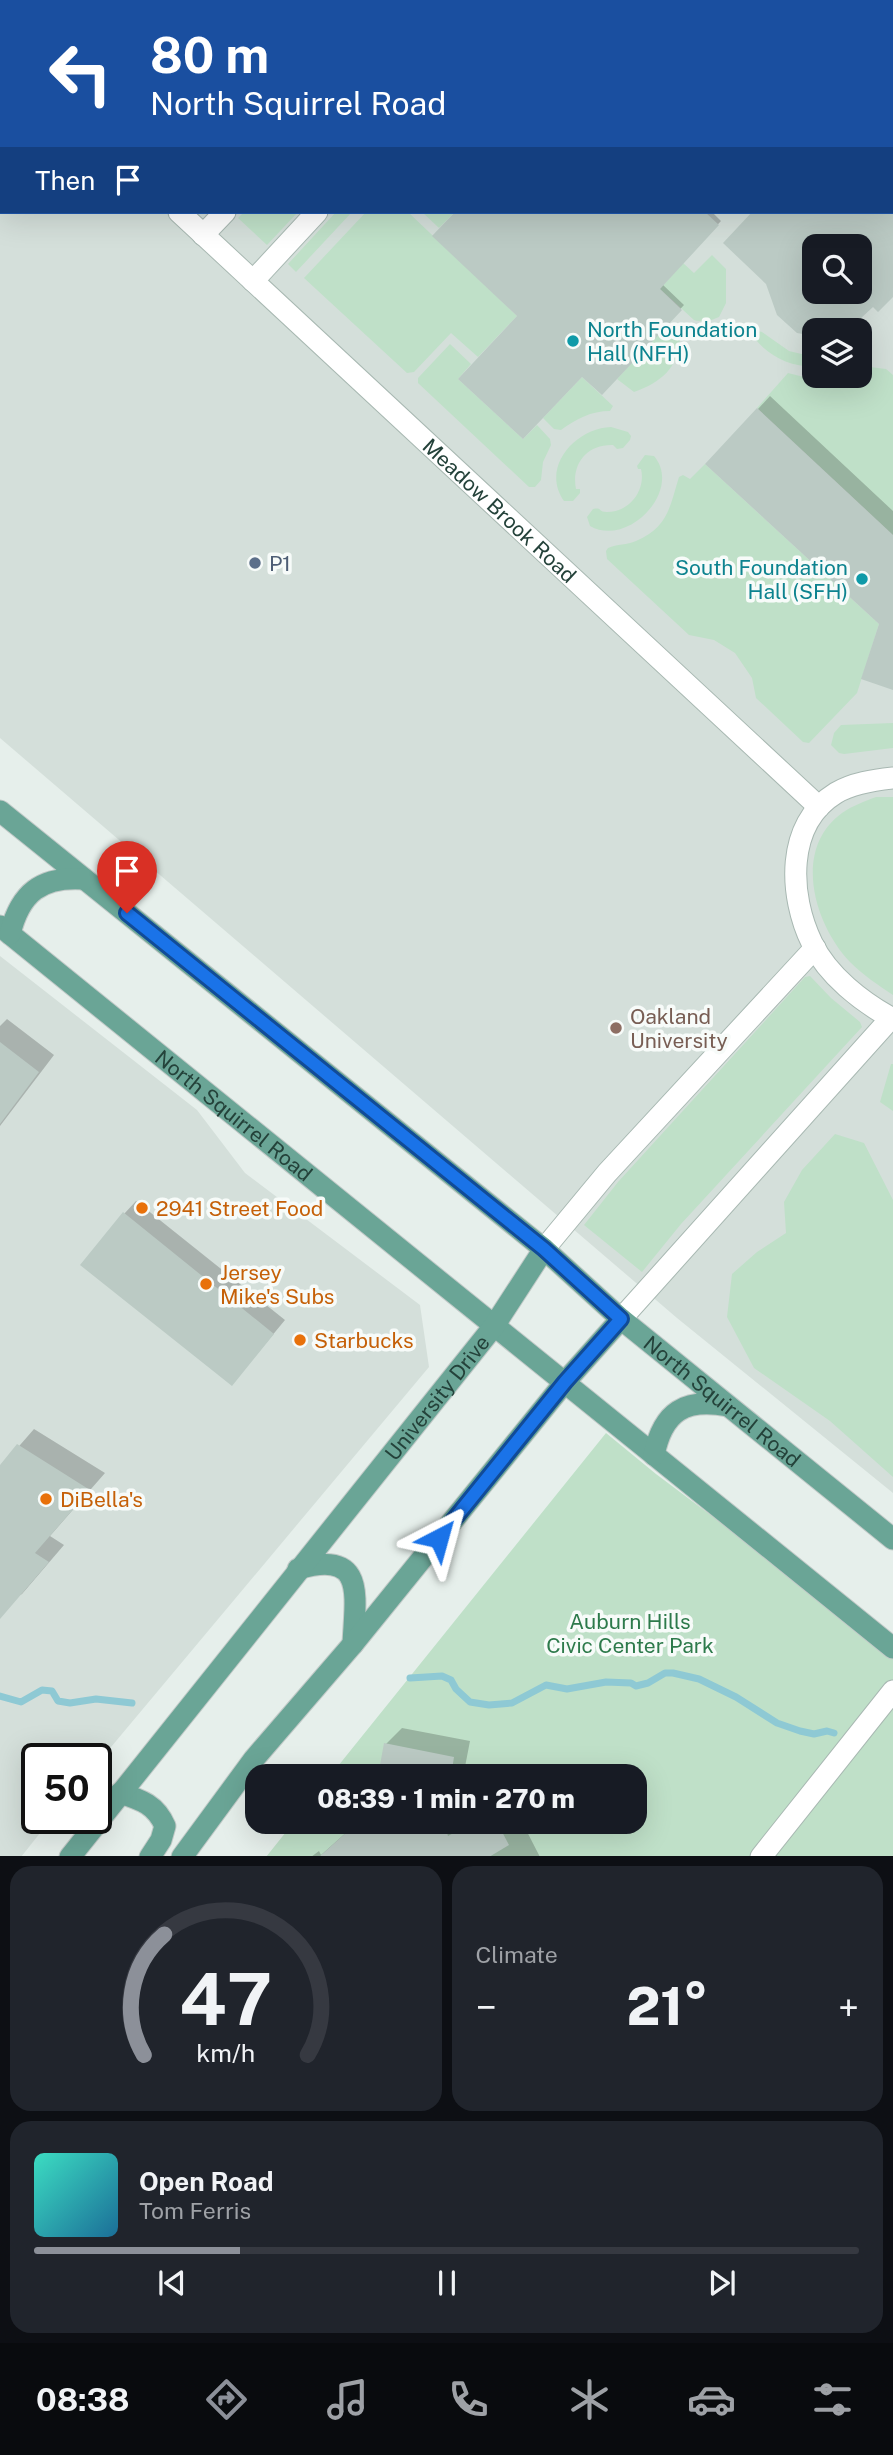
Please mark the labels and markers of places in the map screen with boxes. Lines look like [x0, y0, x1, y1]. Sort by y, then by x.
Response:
place label: North Foundation Hall (NFH) [587, 317, 757, 366]
marker: North Foundation Hall (NFH) [565, 333, 581, 349]
place label: P1 [269, 551, 291, 576]
marker: P1 [247, 555, 263, 571]
place label: South Foundation Hall (SFH) [675, 555, 848, 604]
marker: South Foundation Hall (SFH) [854, 571, 870, 587]
pin [97, 841, 157, 913]
place label: Oakland University [630, 1004, 728, 1053]
marker: Oakland University [608, 1020, 624, 1036]
place label: 2941 Street Food [156, 1196, 323, 1221]
marker: 2941 Street Food [134, 1200, 150, 1216]
place label: Jersey Mike's Subs [220, 1260, 334, 1309]
marker: Jersey Mike's Subs [198, 1276, 214, 1292]
place label: Starbucks [314, 1328, 414, 1353]
marker: Starbucks [292, 1332, 308, 1348]
place label: DiBella's [60, 1487, 143, 1512]
marker: DiBella's [38, 1491, 54, 1507]

